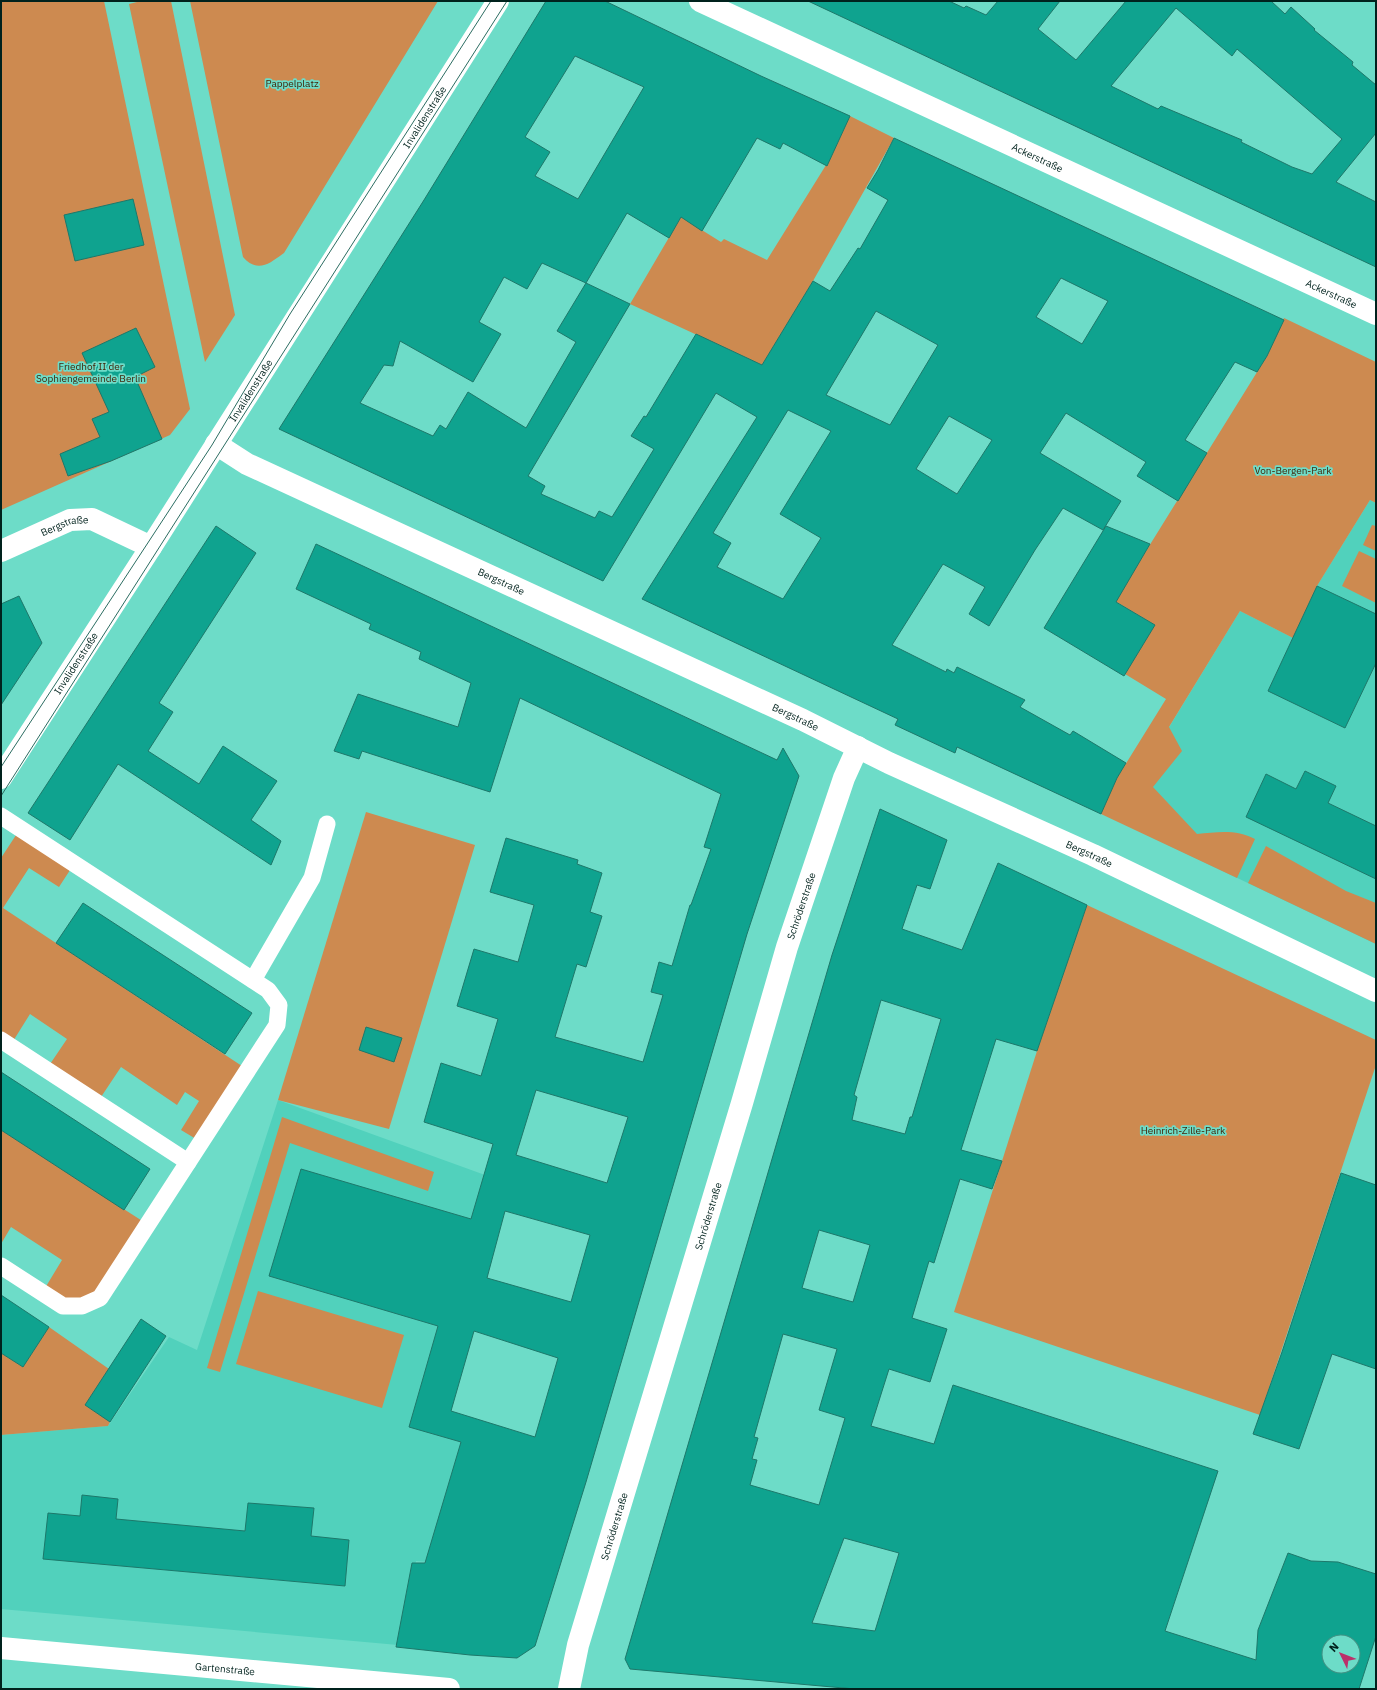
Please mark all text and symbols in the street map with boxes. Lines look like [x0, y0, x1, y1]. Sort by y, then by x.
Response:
park label: Pappelplatz [265, 77, 319, 90]
street label: Invalidenstraße [400, 83, 449, 150]
street label: Ackerstraße [1010, 140, 1066, 175]
street label: Ackerstraße [1304, 276, 1360, 311]
street label: Invalidenstraße [226, 356, 275, 424]
park label: Friedhof II der Sophiengemeinde Berlin [36, 360, 146, 385]
park label: Von-Bergen-Park [1254, 464, 1332, 477]
street label: Bergstraße [38, 513, 89, 539]
street label: Bergstraße [476, 565, 527, 598]
street label: Invalidenstraße [51, 629, 101, 697]
street label: Bergstraße [770, 700, 822, 734]
street label: Bergstraße [1064, 837, 1115, 870]
street label: Schröderstraße [784, 870, 818, 941]
park label: Heinrich-Zille-Park [1141, 1124, 1226, 1137]
street label: Schröderstraße [691, 1180, 724, 1251]
street label: Schröderstraße [598, 1490, 630, 1562]
north arrow [1321, 1634, 1361, 1674]
text: N [1326, 1639, 1342, 1655]
street label: Gartenstraße [195, 1659, 256, 1678]

